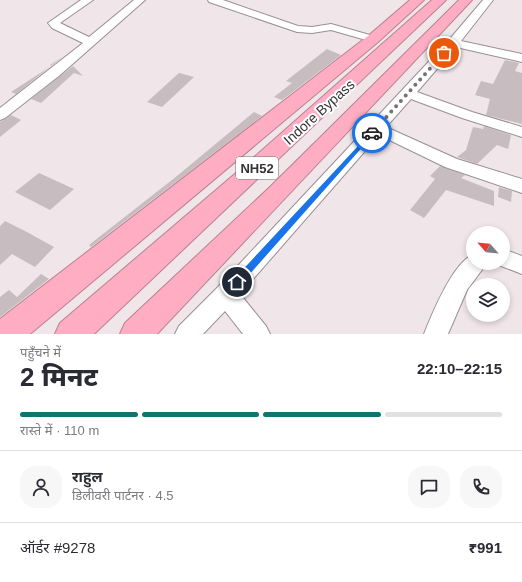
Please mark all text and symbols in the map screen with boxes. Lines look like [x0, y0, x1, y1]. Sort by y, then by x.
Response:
pin [427, 36, 461, 70]
icon: bag [433, 42, 455, 64]
street label: Indore Bypass [280, 76, 358, 148]
courier [352, 113, 392, 153]
icon: car [361, 122, 383, 144]
road number: NH52 [236, 157, 278, 179]
north arrow [466, 226, 510, 270]
map controls [466, 226, 510, 322]
pin [220, 265, 254, 299]
icon: home [226, 271, 248, 293]
button: layers [466, 278, 510, 322]
text: पहुँचने में [20, 345, 61, 360]
text: 22:10–22:15 [417, 360, 502, 377]
text: 2 मिनट [20, 362, 98, 392]
text: रास्ते में · 110 m [20, 423, 99, 438]
button: person [20, 466, 62, 508]
button: chat [408, 466, 450, 508]
button: phone [460, 466, 502, 508]
text: राहुल [72, 468, 103, 485]
text: डिलीवरी पार्टनर · 4.5 [72, 488, 174, 503]
text: ऑर्डर #9278 [20, 539, 95, 556]
text: ₹991 [468, 539, 502, 556]

